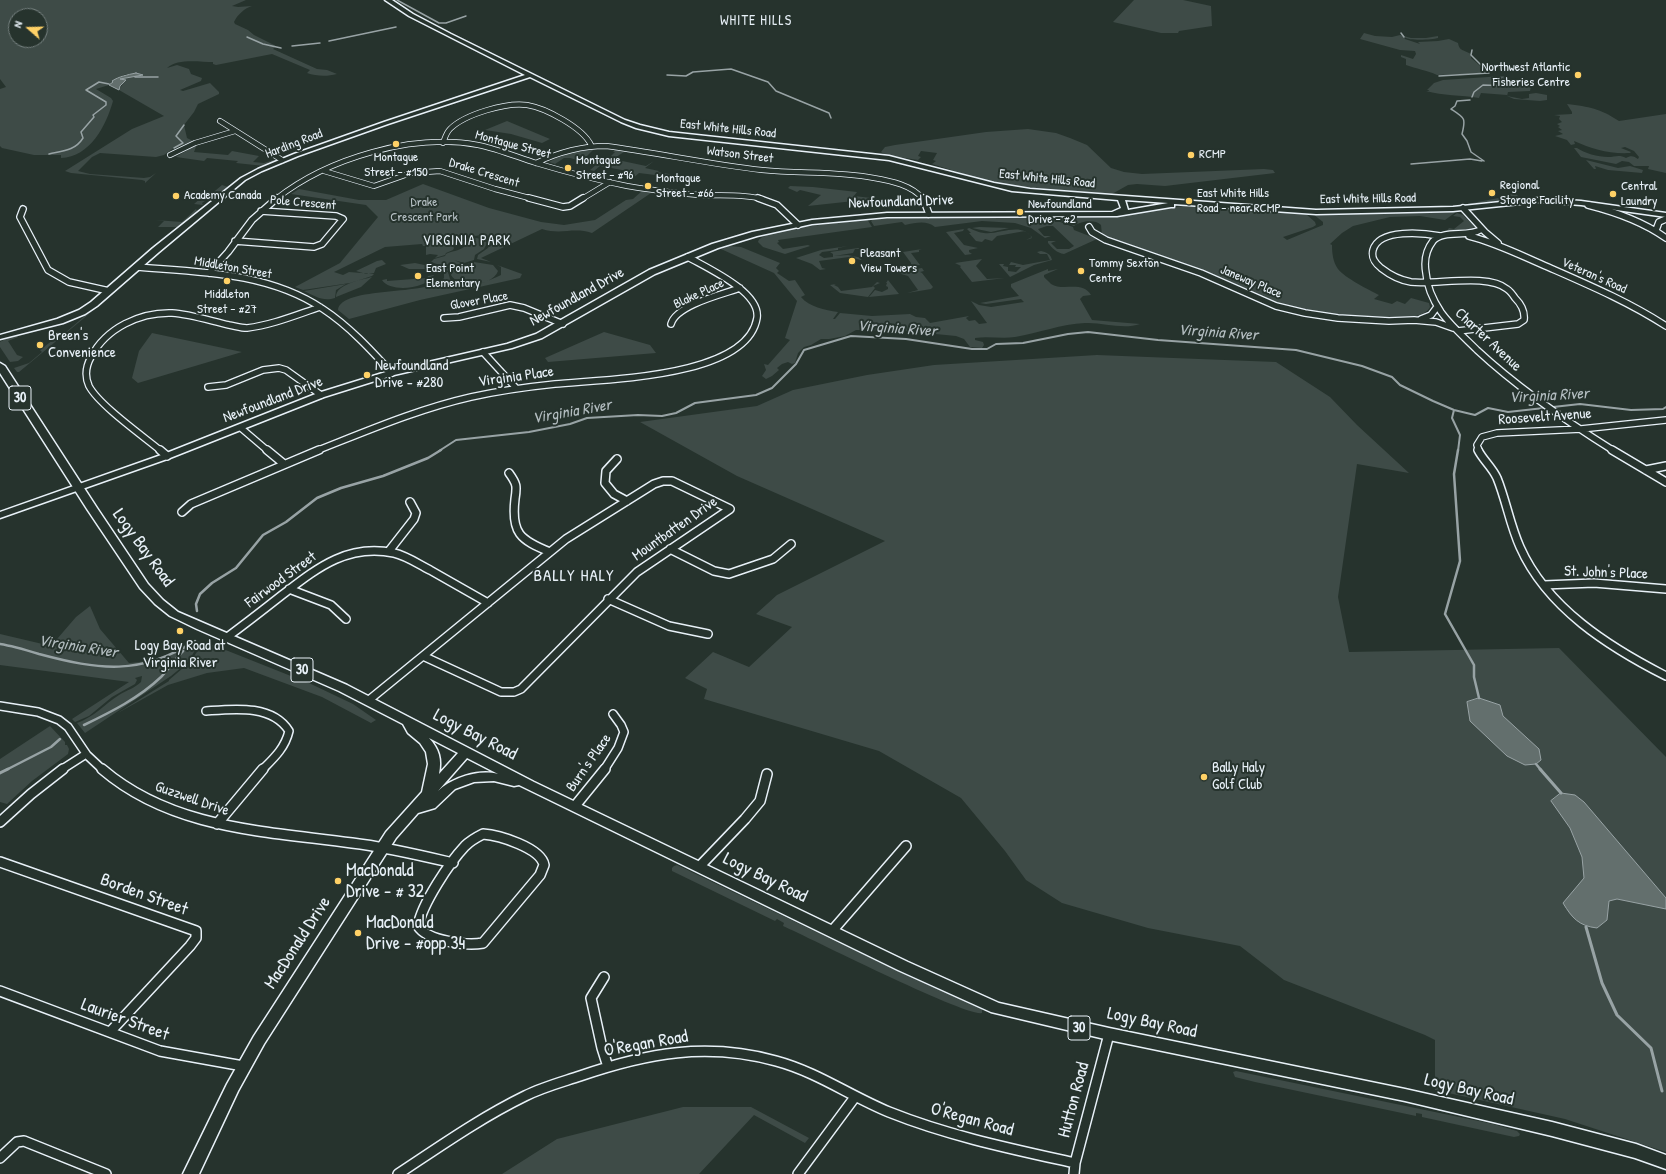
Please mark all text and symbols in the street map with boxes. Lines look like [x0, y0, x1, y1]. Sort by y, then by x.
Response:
north arrow [8, 8, 48, 48]
district label: WHITE HILLS [720, 13, 792, 29]
text: N [10, 19, 25, 29]
place label: Northwest Atlantic Fisheries Centre [1482, 60, 1570, 91]
marker: Northwest Atlantic Fisheries Centre [1573, 70, 1583, 80]
street label: East White Hills Road [679, 116, 777, 142]
street label: Harding Road [263, 126, 325, 162]
street label: Montague Street [473, 127, 553, 163]
marker: Montague Street - #150 [391, 139, 401, 149]
street label: Watson Street [706, 143, 774, 167]
place label: RCMP [1199, 147, 1226, 163]
place label: Montague Street - #150 [364, 150, 428, 181]
marker: RCMP [1186, 150, 1196, 160]
place label: Montague Street - #96 [576, 153, 633, 184]
street label: Drake Crescent [447, 155, 521, 191]
marker: Montague Street - #96 [563, 163, 573, 173]
street label: East White Hills Road [998, 166, 1096, 192]
place label: Montague Street - #66 [656, 171, 714, 202]
place label: Regional Storage Facility [1500, 178, 1574, 209]
place label: Central Laundry [1621, 179, 1658, 210]
marker: Montague Street - #66 [643, 181, 653, 191]
place label: East White Hills Road - near RCMP [1197, 186, 1281, 217]
place label: Academy Canada [184, 188, 261, 204]
marker: Regional Storage Facility [1487, 188, 1497, 198]
marker: Central Laundry [1608, 189, 1618, 199]
street label: East White Hills Road [1320, 190, 1416, 208]
marker: Academy Canada [171, 191, 181, 201]
street label: Newfoundland Drive [848, 191, 954, 213]
street label: Pole Crescent [269, 192, 337, 214]
park label: Drake Crescent Park [390, 195, 458, 226]
marker: East White Hills Road - near RCMP [1184, 196, 1194, 206]
place label: Newfoundland Drive - #2 [1028, 197, 1092, 228]
marker: Newfoundland Drive - #2 [1015, 207, 1025, 217]
district label: VIRGINIA PARK [423, 233, 511, 249]
place label: Pleasant View Towers [860, 246, 917, 277]
street label: Middleton Street [193, 254, 273, 282]
street label: Veteran's Road [1559, 255, 1629, 297]
marker: Pleasant View Towers [847, 256, 857, 266]
place label: Tommy Sexton Centre [1089, 256, 1159, 287]
place label: East Point Elementary [426, 261, 480, 292]
street label: Janeway Place [1218, 262, 1284, 302]
street label: Newfoundland Drive [527, 264, 627, 330]
marker: Tommy Sexton Centre [1076, 266, 1086, 276]
marker: East Point Elementary [413, 271, 423, 281]
marker: Middleton Street - #27 [222, 276, 232, 286]
street label: Blake Place [671, 276, 727, 312]
place label: Middleton Street - #27 [197, 287, 257, 318]
street label: Glover Place [449, 288, 509, 314]
street label: Charter Avenue [1451, 305, 1525, 375]
water label: Virginia River [856, 317, 938, 341]
water label: Virginia River [1177, 321, 1259, 345]
place label: Breen's Convenience [48, 327, 116, 362]
marker: Breen's Convenience [35, 340, 45, 350]
place label: Newfoundland Drive - #280 [375, 357, 448, 392]
street label: Virginia Place [477, 363, 555, 391]
marker: Newfoundland Drive - #280 [362, 370, 372, 380]
street label: Newfoundland Drive [221, 373, 325, 427]
water label: Virginia River [1509, 384, 1589, 408]
road number: 30 [9, 386, 31, 410]
water label: Virginia River [531, 396, 613, 428]
street label: Roosevelt Avenue [1498, 405, 1592, 429]
street label: Mountbatten Drive [629, 493, 721, 565]
street label: Logy Bay Road [107, 505, 179, 591]
street label: Fairwood Street [242, 548, 320, 612]
street label: St. John's Place [1564, 563, 1648, 583]
district label: BALLY HALY [533, 566, 615, 586]
marker: Logy Bay Road at Virginia River [175, 626, 185, 636]
water label: Virginia River [37, 631, 119, 663]
place label: Logy Bay Road at Virginia River [135, 637, 225, 672]
road number: 30 [291, 658, 313, 682]
street label: Logy Bay Road [429, 705, 521, 765]
street label: Burn's Place [562, 731, 616, 795]
place label: Bally Haly Golf Club [1212, 759, 1265, 794]
marker: Bally Haly Golf Club [1199, 772, 1209, 782]
street label: Guzzwell Drive [153, 778, 231, 820]
street label: Logy Bay Road [719, 848, 811, 908]
place label: MacDonald Drive - # 32 [346, 860, 424, 902]
street label: Borden Street [97, 869, 191, 921]
marker: MacDonald Drive - # 32 [333, 876, 343, 886]
street label: MacDonald Drive [260, 893, 336, 993]
place label: MacDonald Drive - #opp 34 [366, 912, 465, 954]
marker: MacDonald Drive - #opp 34 [353, 928, 363, 938]
street label: Laurier Street [78, 994, 172, 1046]
street label: Logy Bay Road [1105, 1003, 1199, 1043]
road number: 30 [1068, 1016, 1090, 1040]
street label: O'Regan Road [602, 1026, 690, 1062]
street label: Hutton Road [1054, 1060, 1094, 1140]
street label: Logy Bay Road [1422, 1069, 1516, 1111]
street label: O'Regan Road [928, 1099, 1016, 1141]

